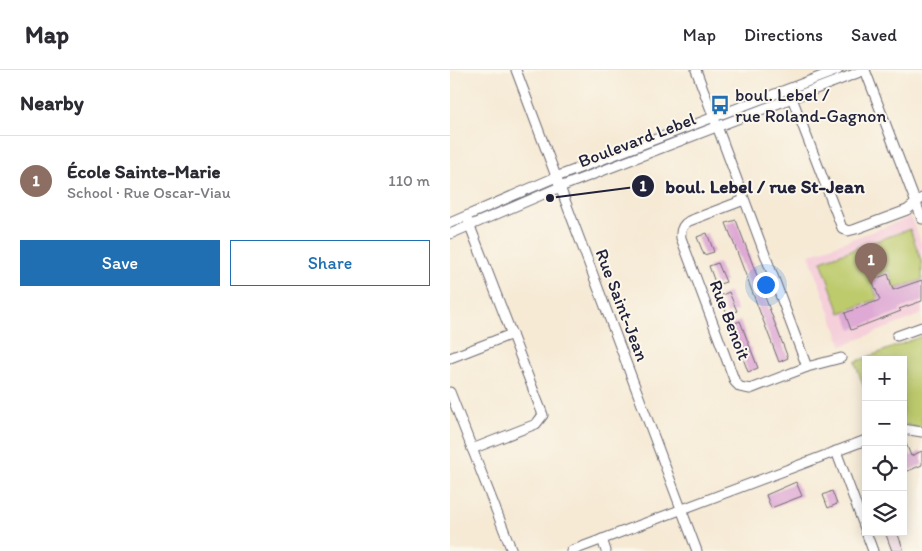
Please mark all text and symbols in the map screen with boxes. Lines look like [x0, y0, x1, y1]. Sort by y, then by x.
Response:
text: Map [25, 20, 69, 49]
text: Map [683, 24, 716, 46]
text: Directions [744, 24, 823, 46]
text: Saved [851, 24, 897, 46]
place label: boul. Lebel / rue Roland-Gagnon [735, 84, 887, 127]
text: Nearby [20, 90, 84, 115]
bus stop icon: boul. Lebel / rue Roland-Gagnon [709, 94, 731, 116]
street label: Boulevard Lebel [575, 108, 699, 172]
text: École Sainte-Marie [67, 160, 221, 183]
callout: boul. Lebel / rue St-Jean [631, 169, 874, 203]
text: 1 [32, 171, 40, 190]
text: 110 m [388, 171, 430, 190]
text: boul. Lebel / rue St-Jean [665, 175, 865, 198]
text: 1 [640, 177, 647, 195]
text: School · Rue Oscar-Viau [67, 183, 231, 202]
button: Save [20, 240, 220, 286]
button: Share [230, 240, 430, 286]
pin: 1 [855, 243, 887, 284]
street label: Rue Saint-Jean [590, 246, 654, 364]
your location [753, 272, 779, 298]
street label: Rue Benoit [705, 277, 755, 363]
map controls [862, 356, 907, 536]
button: + [862, 356, 907, 401]
button: − [862, 401, 907, 446]
button: locate [862, 446, 907, 491]
button: layers [862, 491, 907, 536]

